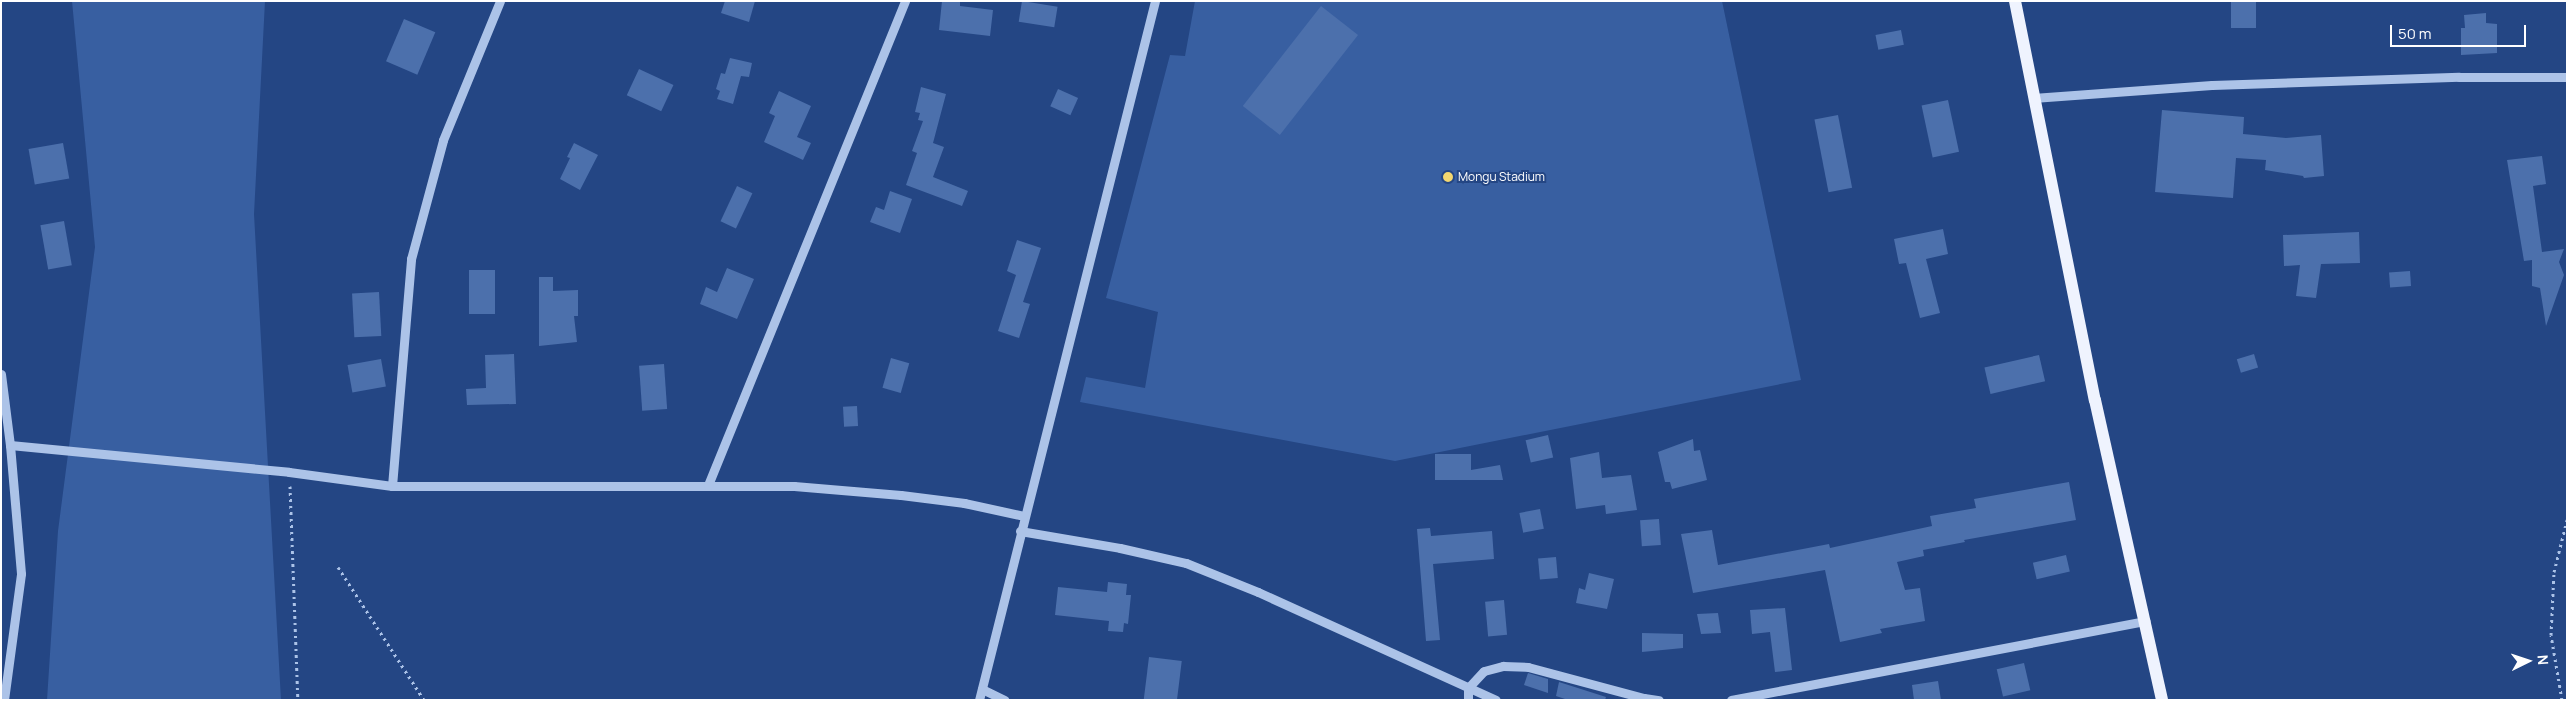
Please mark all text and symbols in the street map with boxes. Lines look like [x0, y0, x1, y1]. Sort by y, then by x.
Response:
scale bar [2393, 15, 2529, 47]
text: 50 m [2398, 23, 2432, 44]
place label: Mongu Stadium [1458, 170, 1545, 184]
marker: Mongu Stadium [1442, 171, 1454, 183]
north arrow [2503, 636, 2553, 686]
text: N [2534, 654, 2553, 666]

